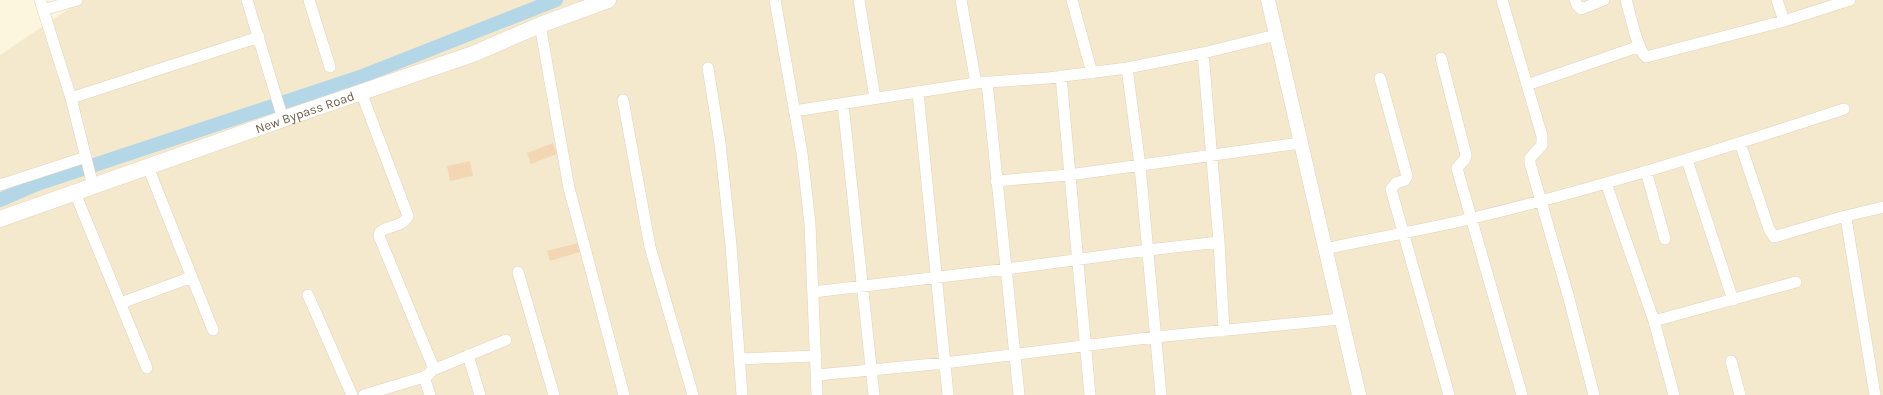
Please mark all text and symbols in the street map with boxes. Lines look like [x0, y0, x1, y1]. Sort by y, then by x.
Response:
street label: New Bypass Road [253, 88, 356, 136]

